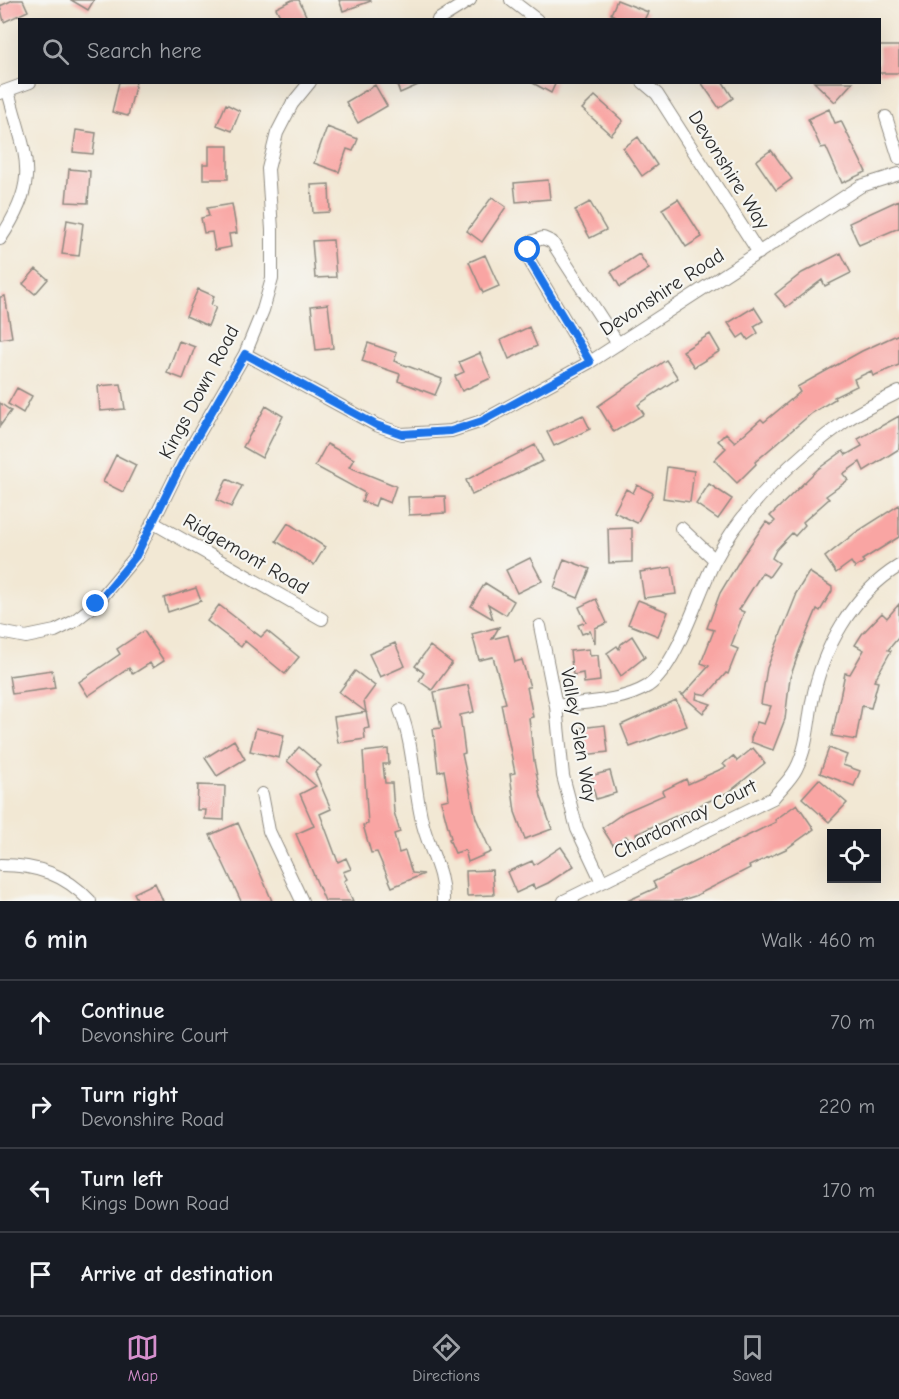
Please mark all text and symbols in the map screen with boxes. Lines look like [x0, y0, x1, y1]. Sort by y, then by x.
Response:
search box [18, 18, 881, 84]
icon: search [39, 35, 72, 68]
text: Search here [87, 38, 202, 64]
street label: Devonshire Way [683, 107, 775, 234]
route start [514, 236, 540, 262]
street label: Devonshire Road [596, 243, 728, 341]
street label: Kings Down Road [154, 321, 244, 463]
street label: Ridgemont Road [179, 509, 313, 599]
route end [82, 590, 108, 616]
street label: Valley Glen Way [556, 666, 602, 804]
street label: Chardonnay Court [610, 774, 762, 864]
map controls [827, 829, 881, 883]
button: locate [827, 829, 881, 883]
text: 6 min [24, 925, 88, 955]
text: Walk · 460 m [762, 929, 875, 952]
text: Continue [81, 998, 164, 1024]
icon: ahead [24, 1006, 57, 1039]
text: 70 m [830, 1011, 875, 1034]
text: Devonshire Court [81, 1024, 228, 1047]
text: Turn right [81, 1082, 178, 1108]
icon: right [24, 1090, 57, 1123]
text: 220 m [819, 1095, 875, 1118]
text: Devonshire Road [81, 1108, 224, 1131]
text: Turn left [81, 1166, 163, 1192]
icon: left [24, 1174, 57, 1207]
text: 170 m [822, 1179, 875, 1202]
text: Kings Down Road [81, 1192, 229, 1215]
icon: arrive [24, 1258, 57, 1291]
text: Arrive at destination [81, 1261, 273, 1287]
tab: Map [126, 1331, 159, 1385]
tab: Directions [412, 1331, 480, 1385]
tab: Saved [733, 1331, 773, 1385]

